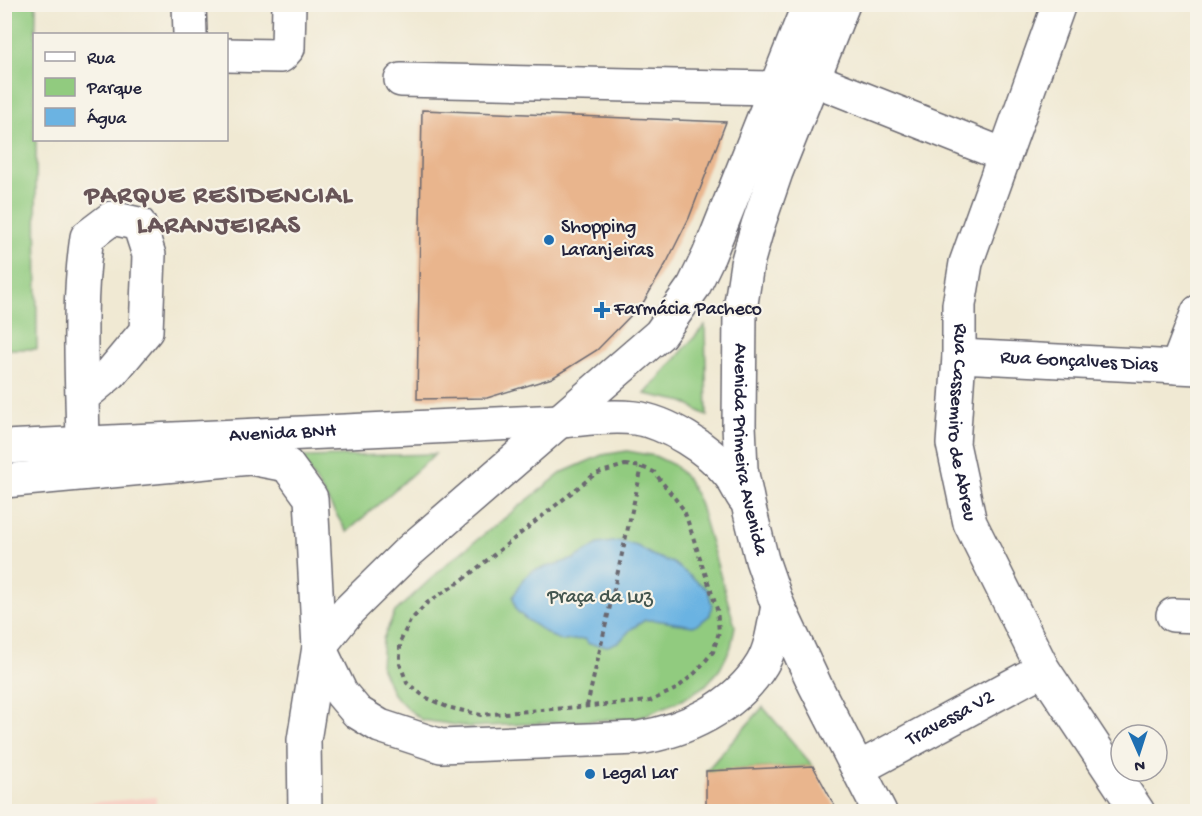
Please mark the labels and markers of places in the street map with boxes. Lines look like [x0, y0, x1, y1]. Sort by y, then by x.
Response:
place label: Shopping Laranjeiras [561, 217, 654, 263]
marker: Shopping Laranjeiras [542, 233, 556, 247]
place label: Farmácia Pacheco [613, 299, 762, 322]
marker: Farmácia Pacheco [595, 303, 609, 317]
place label: Legal Lar [602, 763, 679, 786]
marker: Legal Lar [583, 767, 597, 781]

